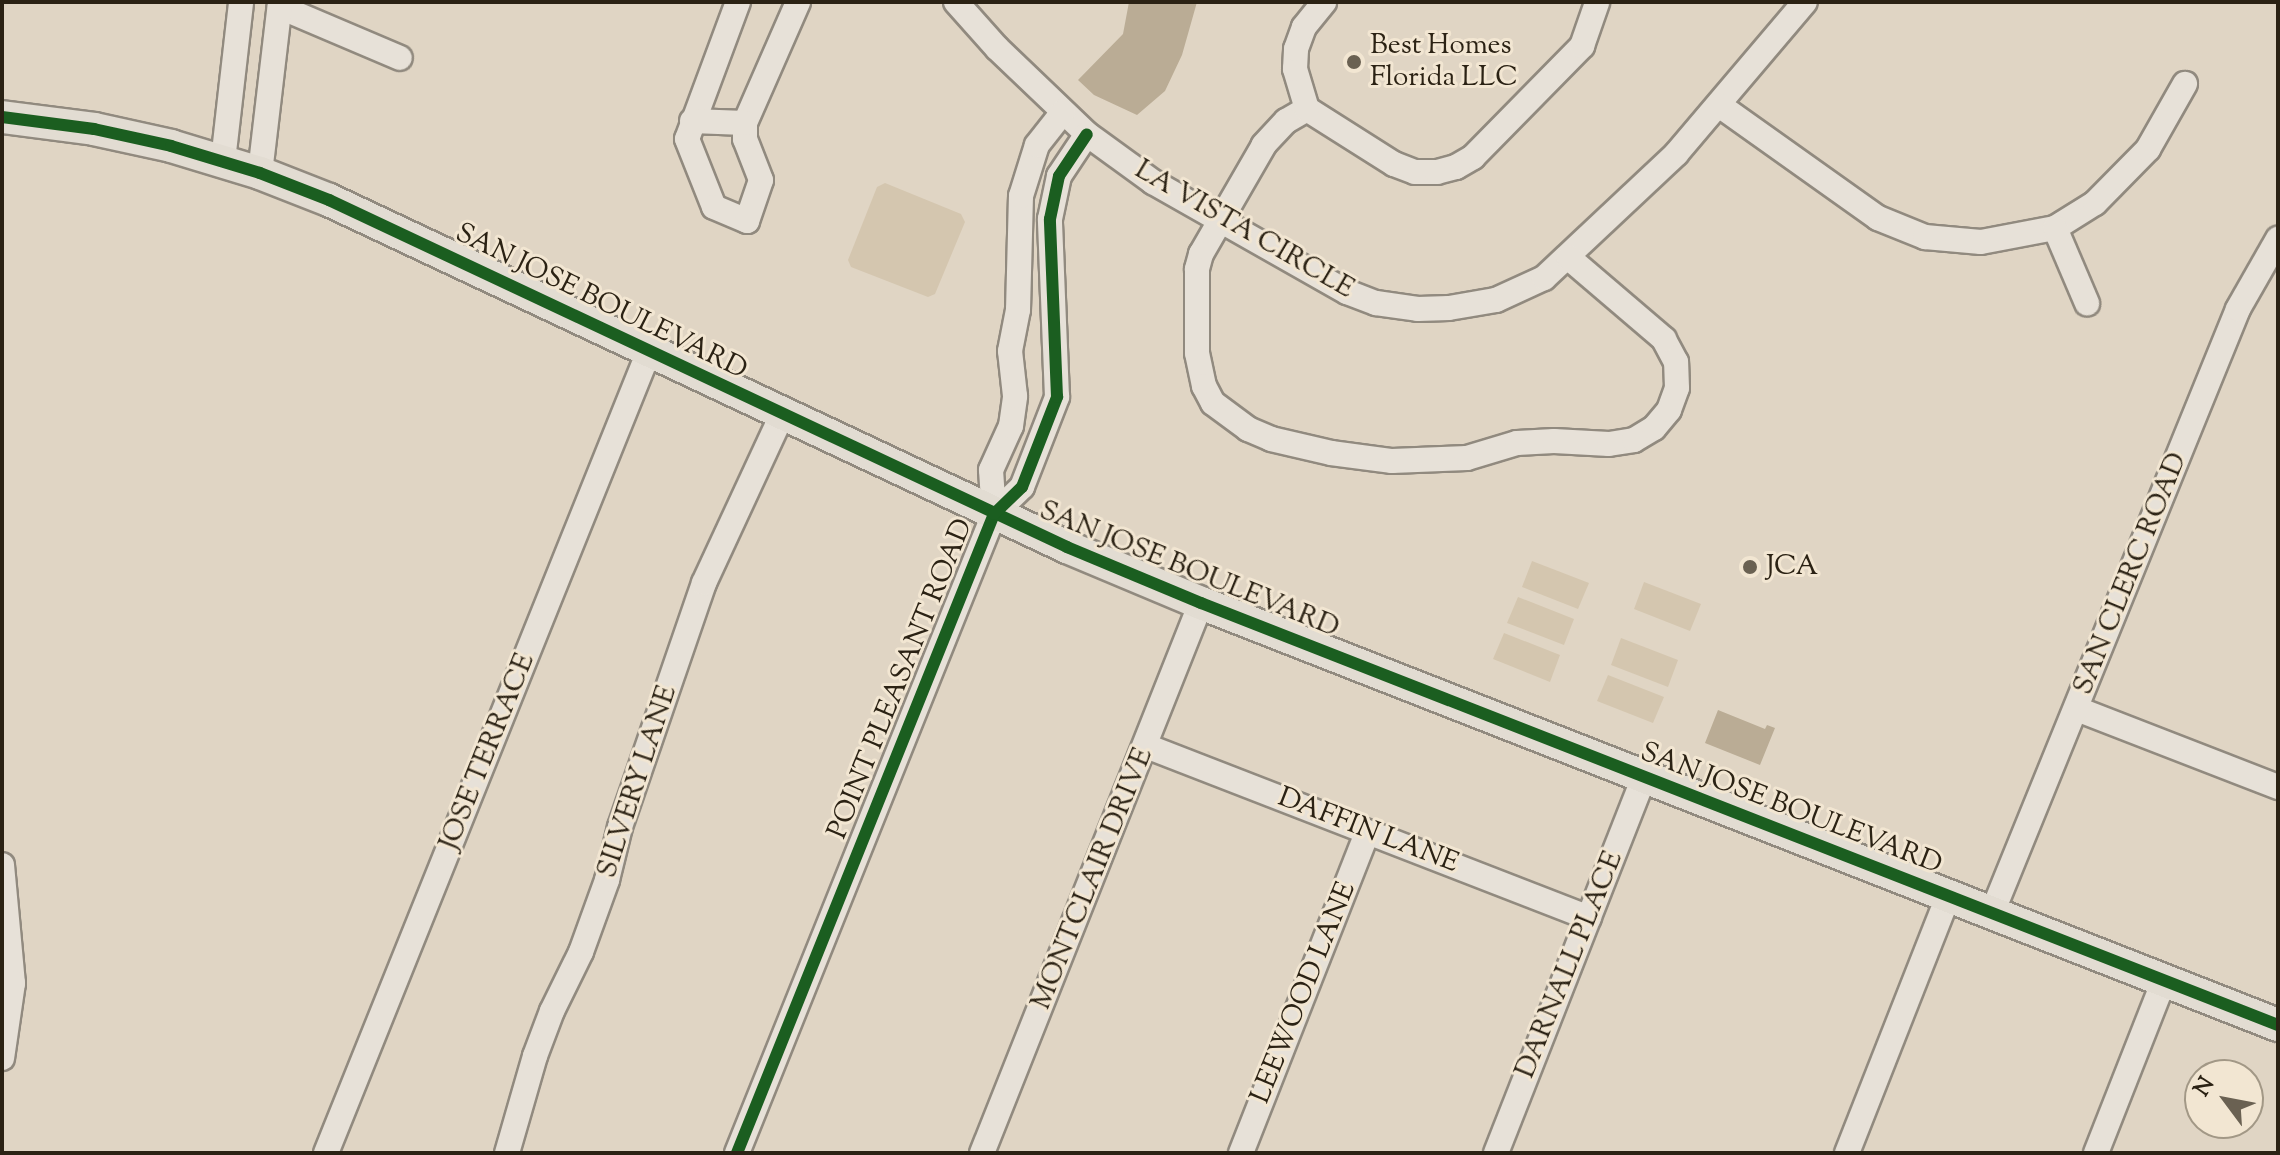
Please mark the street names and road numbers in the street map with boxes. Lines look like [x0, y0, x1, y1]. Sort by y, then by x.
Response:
street label: LA VISTA CIRCLE [1128, 154, 1360, 306]
street label: SAN JOSE BOULEVARD [450, 217, 752, 387]
street label: SAN CLERC ROAD [2067, 448, 2195, 700]
street label: SAN JOSE BOULEVARD [1034, 494, 1344, 646]
street label: POINT PLEASANT ROAD [821, 514, 981, 844]
street label: JOSE TERRACE [433, 649, 543, 855]
street label: SILVERY LANE [591, 682, 685, 882]
street label: SAN JOSE BOULEVARD [1635, 736, 1947, 882]
street label: MONTCLAIR DRIVE [1025, 743, 1161, 1015]
street label: DAFFIN LANE [1273, 781, 1463, 881]
street label: DARNALL PLACE [1509, 847, 1631, 1083]
street label: LEEWOOD LANE [1244, 877, 1364, 1109]

